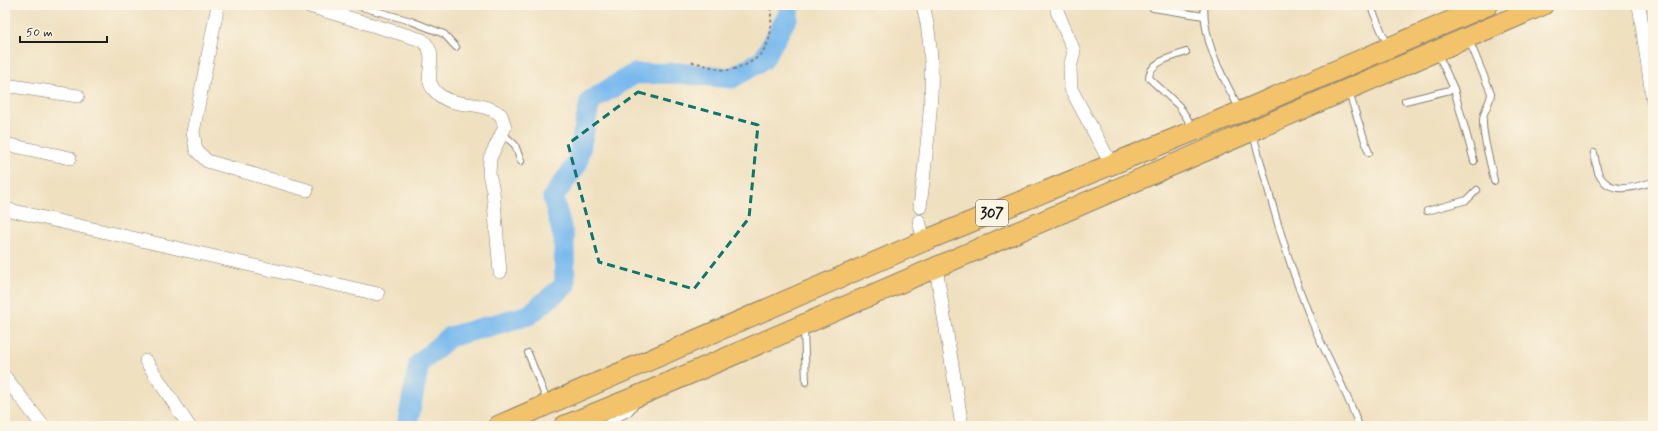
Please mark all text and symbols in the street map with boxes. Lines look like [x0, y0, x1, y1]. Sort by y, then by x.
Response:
scale bar [20, 18, 107, 44]
text: 50 m [26, 25, 53, 41]
road number: 307 [976, 200, 1008, 226]

